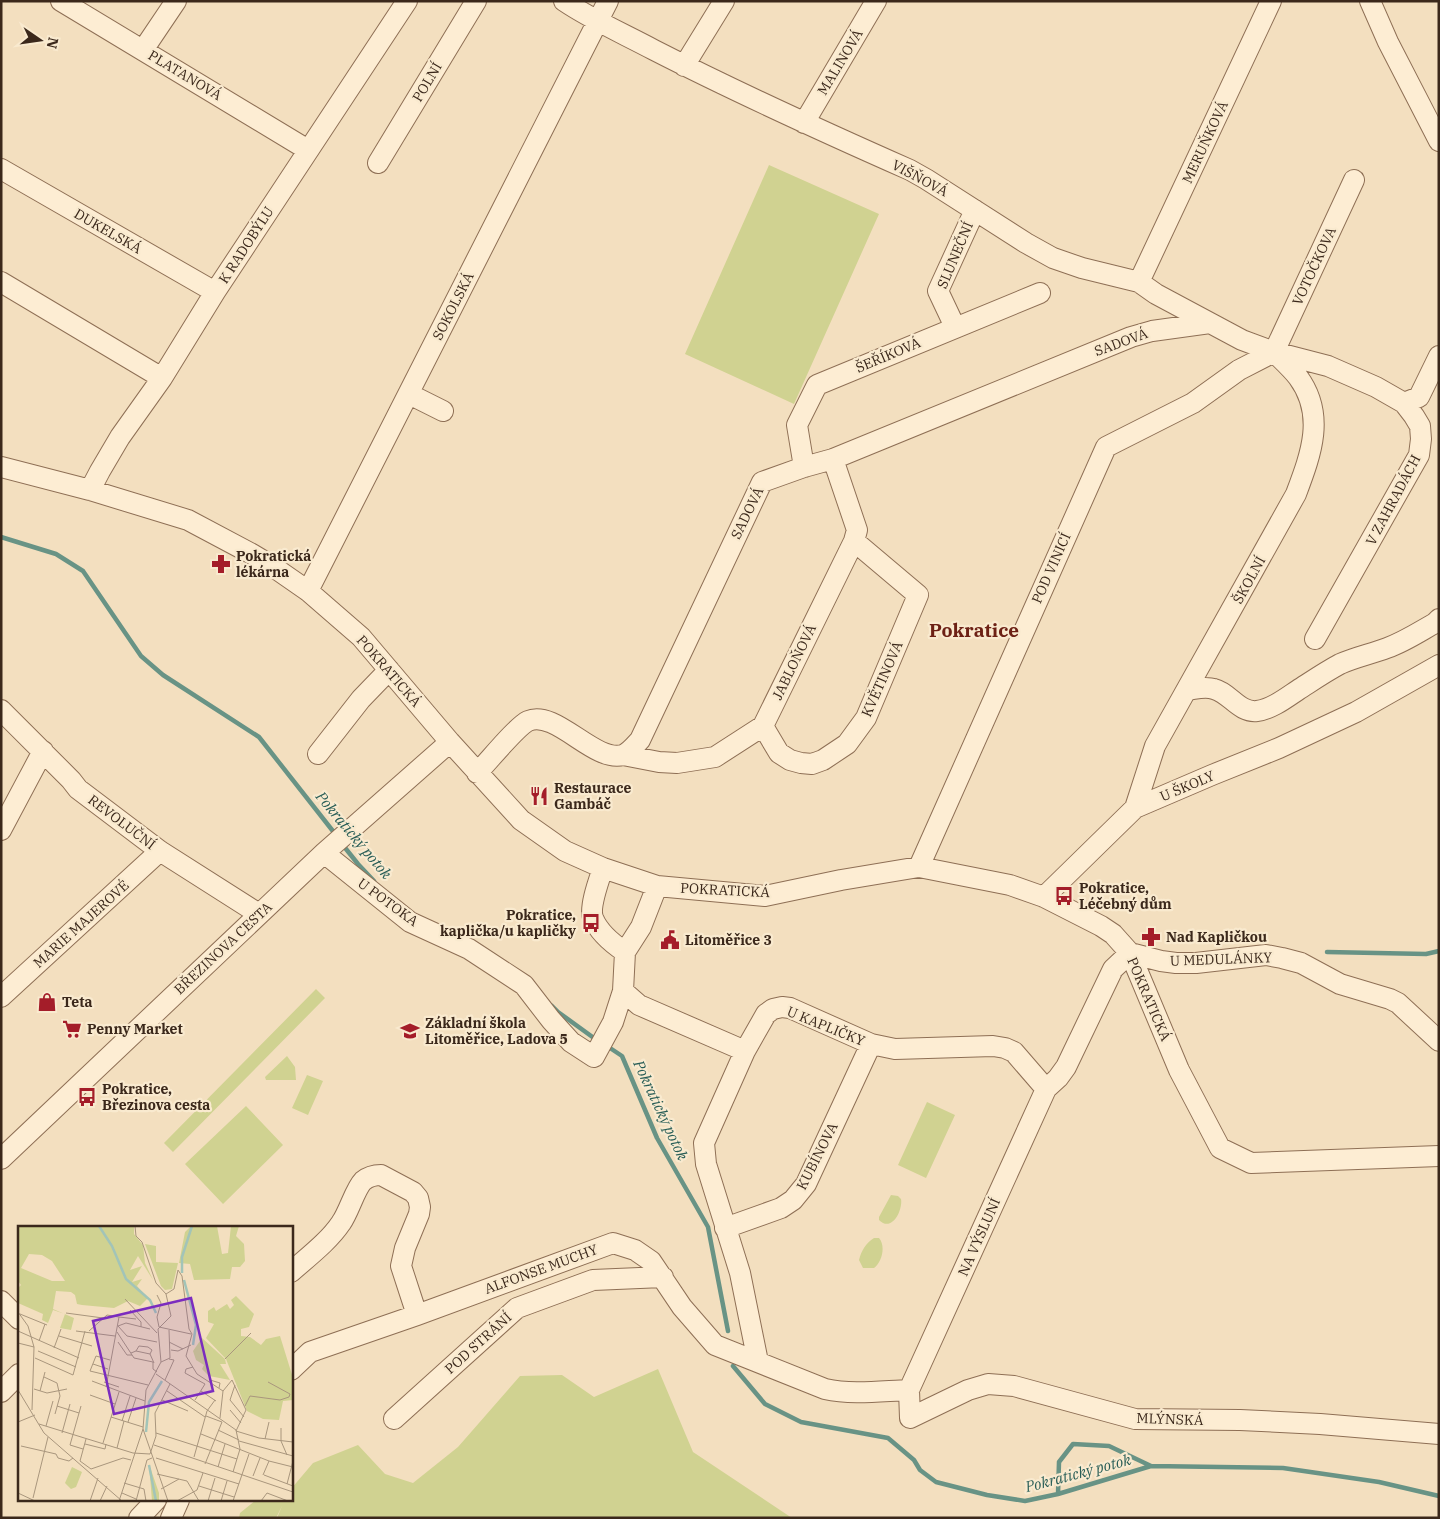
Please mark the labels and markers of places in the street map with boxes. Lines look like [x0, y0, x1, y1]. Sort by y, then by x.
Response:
place label: Pokratická lékárna [236, 547, 311, 581]
pharmacy icon: Pokratická lékárna [210, 553, 232, 575]
place label: Restaurace Gambáč [554, 779, 631, 813]
restaurant icon: Restaurace Gambáč [528, 785, 550, 807]
place label: Pokratice, Léčebný dům [1079, 879, 1172, 913]
bus stop icon: Pokratice, Léčebný dům [1053, 885, 1075, 907]
place label: Pokratice, kaplička/u kapličky [440, 906, 576, 940]
bus stop icon: Pokratice, kaplička/u kapličky [580, 912, 602, 934]
pharmacy icon: Nad Kapličkou [1140, 926, 1162, 948]
place label: Nad Kapličkou [1166, 928, 1267, 946]
public building icon: Litoměřice 3 [659, 929, 681, 951]
place label: Litoměřice 3 [685, 931, 772, 949]
shop icon: Teta [36, 991, 58, 1013]
place label: Teta [62, 993, 92, 1011]
place label: Základní škola Litoměřice, Ladova 5 [425, 1014, 568, 1048]
supermarket icon: Penny Market [61, 1018, 83, 1040]
place label: Penny Market [87, 1020, 183, 1038]
school or university icon: Základní škola Litoměřice, Ladova 5 [399, 1020, 421, 1042]
place label: Pokratice, Březinova cesta [102, 1080, 210, 1114]
bus stop icon: Pokratice, Březinova cesta [76, 1086, 98, 1108]

